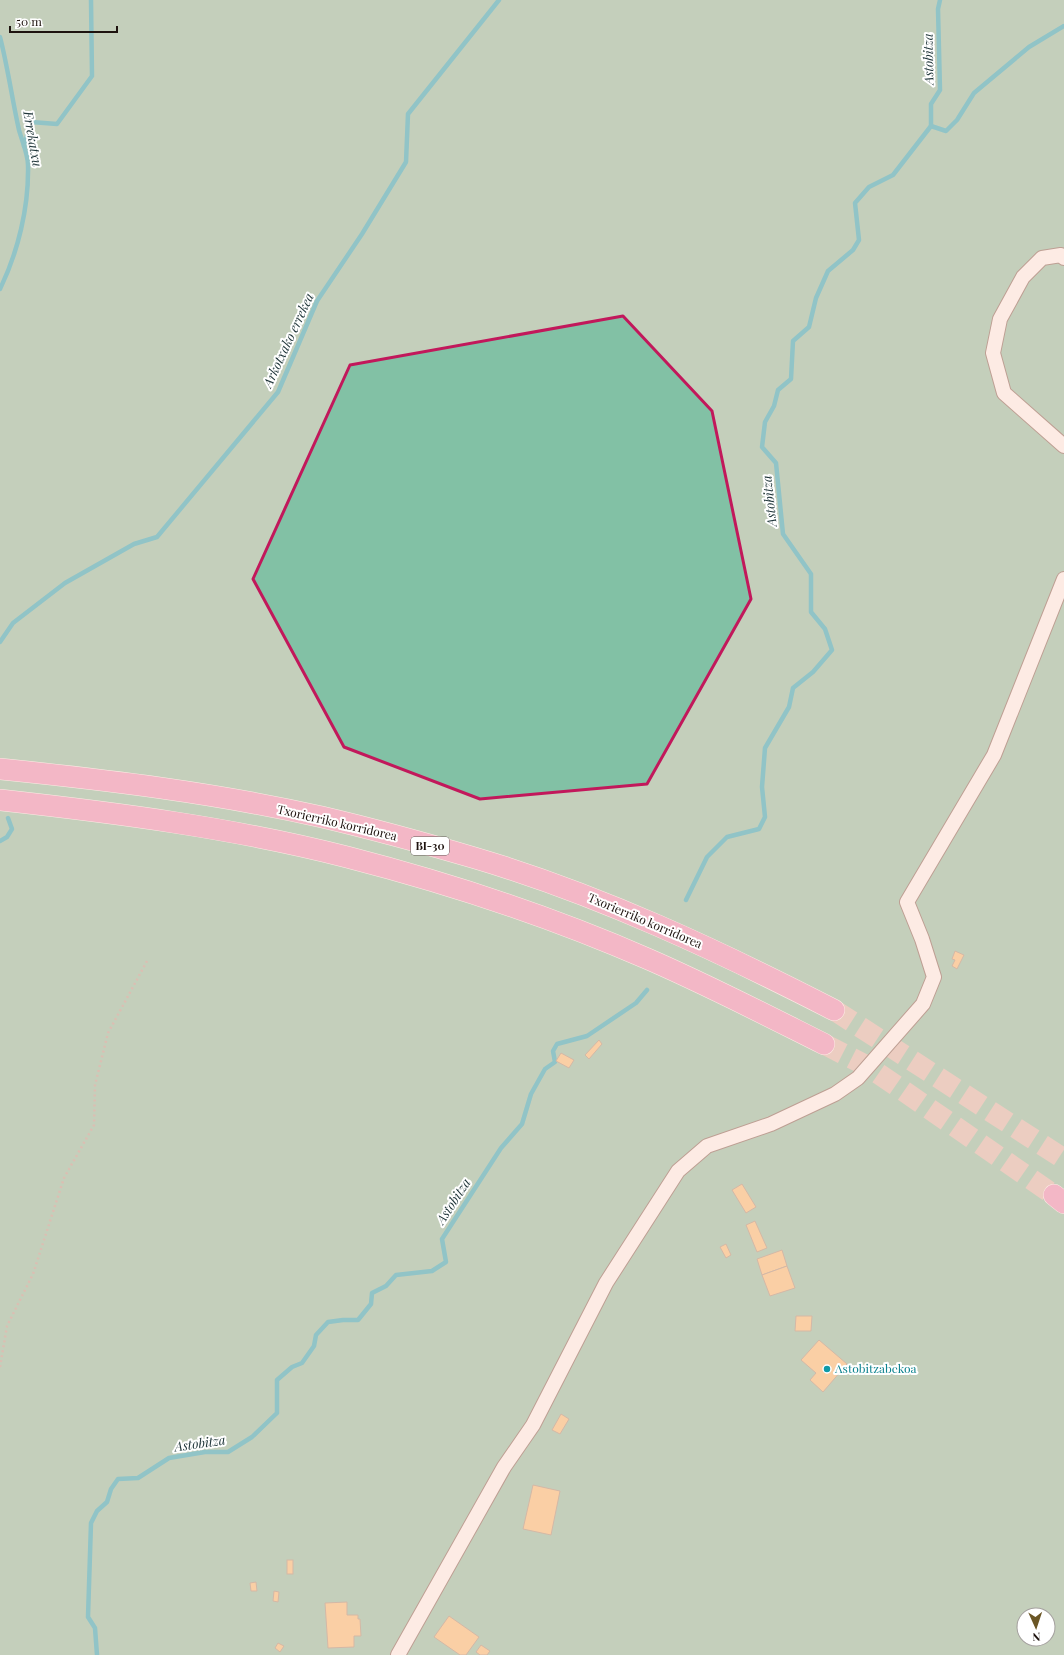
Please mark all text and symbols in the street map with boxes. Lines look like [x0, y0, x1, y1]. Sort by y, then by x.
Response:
scale bar [10, 8, 117, 34]
text: 50 m [16, 13, 42, 29]
water label: Astobitza [919, 33, 936, 87]
water label: Errekatxu [20, 109, 47, 168]
water label: Arkotxako errekea [257, 290, 317, 391]
water label: Astobitza [757, 474, 780, 529]
street label: Txorierriko korridorea [276, 800, 399, 844]
road number: BI-30 [411, 837, 449, 855]
street label: Txorierriko korridorea [586, 889, 705, 951]
water label: Astobitza [430, 1174, 474, 1229]
place label: Astobitzabekoa [834, 1360, 917, 1376]
marker: Astobitzabekoa [822, 1364, 832, 1374]
water label: Astobitza [171, 1430, 227, 1455]
north arrow [1016, 1607, 1056, 1647]
text: N [1032, 1630, 1041, 1645]

